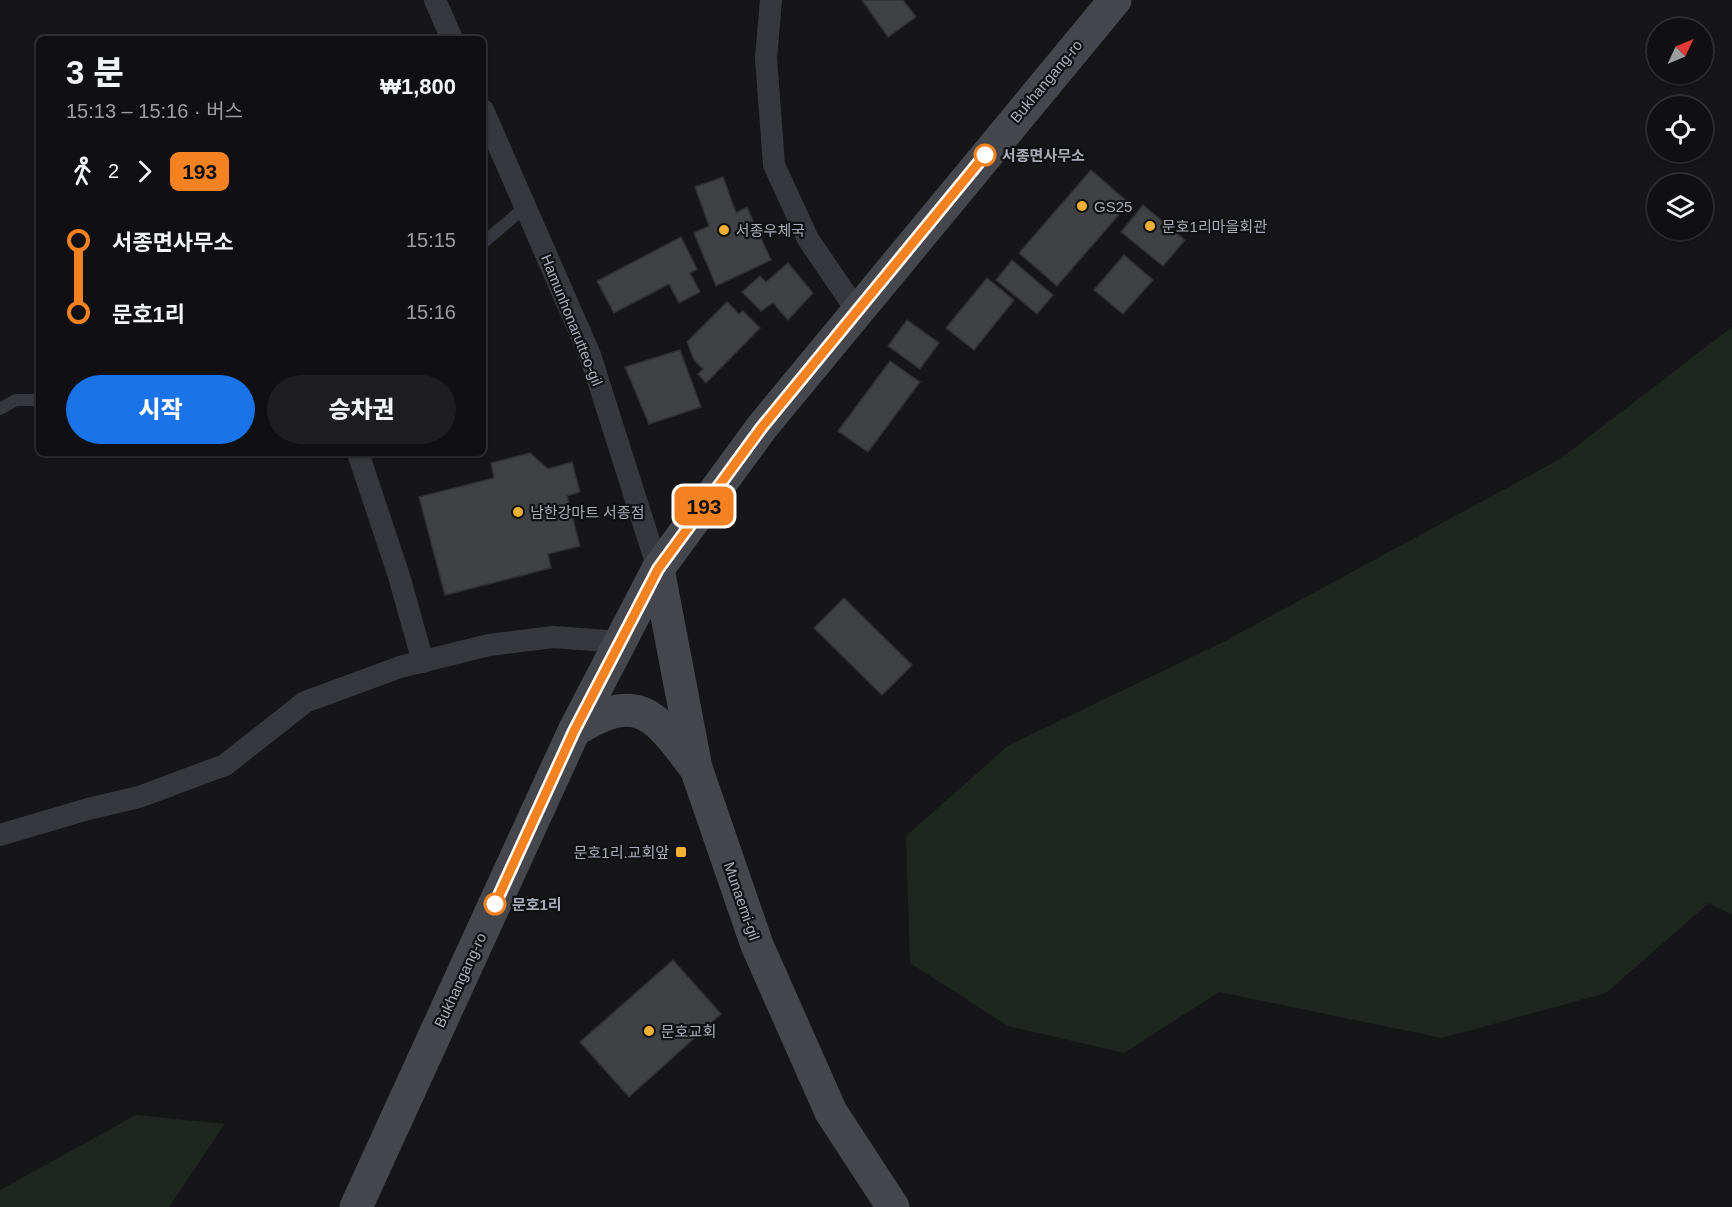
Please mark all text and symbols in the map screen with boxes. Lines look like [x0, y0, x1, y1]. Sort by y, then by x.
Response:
north arrow [1647, 18, 1713, 84]
map controls [1647, 18, 1713, 240]
street label: Bukhangang-ro [1007, 36, 1085, 126]
text: 3 분 [66, 54, 124, 91]
text: ₩1,800 [380, 74, 456, 99]
button: locate [1647, 96, 1713, 162]
text: 15:13 – 15:16 · 버스 [66, 100, 243, 122]
marker: 서종면사무소 [974, 144, 996, 166]
place label: 서종면사무소 [1002, 147, 1085, 164]
icon: walk [66, 155, 99, 188]
icon: forward [128, 155, 161, 188]
text: 2 [108, 160, 119, 182]
text: 193 [182, 160, 217, 183]
button: layers [1647, 174, 1713, 240]
place label: GS25 [1094, 198, 1132, 215]
marker: GS25 [1075, 199, 1089, 213]
place label: 문호1리마을회관 [1162, 218, 1267, 235]
marker: 문호1리마을회관 [1143, 219, 1157, 233]
place label: 서종우체국 [736, 222, 805, 239]
marker: 서종우체국 [717, 223, 731, 237]
text: 15:15 [406, 229, 456, 251]
text: 서종면사무소 [112, 230, 233, 255]
street label: Hamunhonarutteo-gil [538, 252, 606, 388]
text: 15:16 [406, 301, 456, 323]
text: 문호1리 [112, 302, 185, 327]
button: 시작 [66, 375, 255, 444]
button: 승차권 [267, 375, 456, 444]
line badge: 193 [670, 486, 738, 526]
text: 193 [686, 495, 722, 518]
place label: 남한강마트 서종점 [530, 504, 645, 521]
marker: 남한강마트 서종점 [511, 505, 525, 519]
place label: 문호1리.교회앞 [574, 844, 669, 861]
marker: 문호1리.교회앞 [674, 845, 688, 859]
street label: Munaemi-gil [721, 860, 763, 942]
marker: 문호1리 [484, 893, 506, 915]
place label: 문호1리 [512, 896, 562, 913]
street label: Bukhangang-ro [431, 930, 489, 1030]
place label: 문호교회 [661, 1023, 716, 1040]
marker: 문호교회 [642, 1024, 656, 1038]

